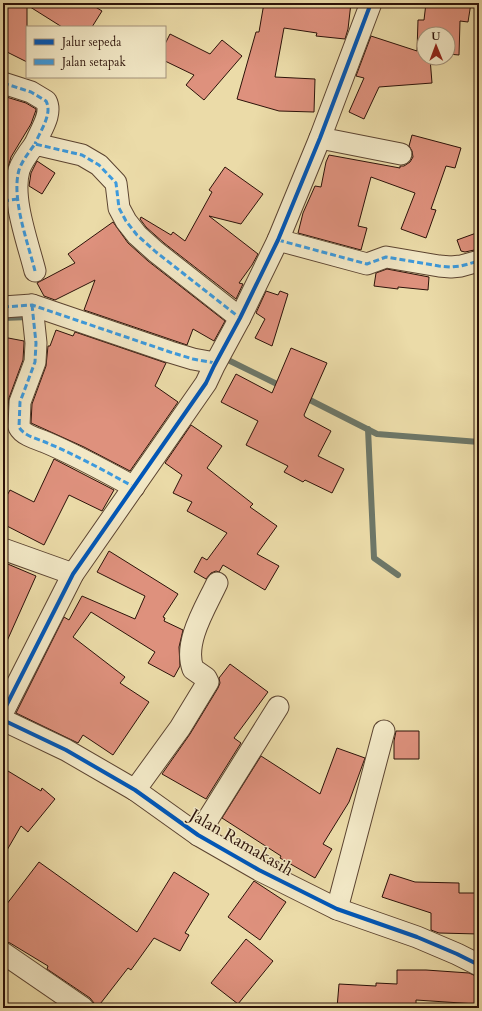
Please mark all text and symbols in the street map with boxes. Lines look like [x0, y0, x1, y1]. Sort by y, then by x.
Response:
legend [26, 26, 166, 78]
north arrow [416, 26, 456, 66]
text: U [431, 29, 440, 44]
text: Jalur sepeda [60, 34, 122, 50]
text: Jalan setapak [60, 54, 127, 70]
street label: Jalan Ramakasih [183, 802, 298, 882]

